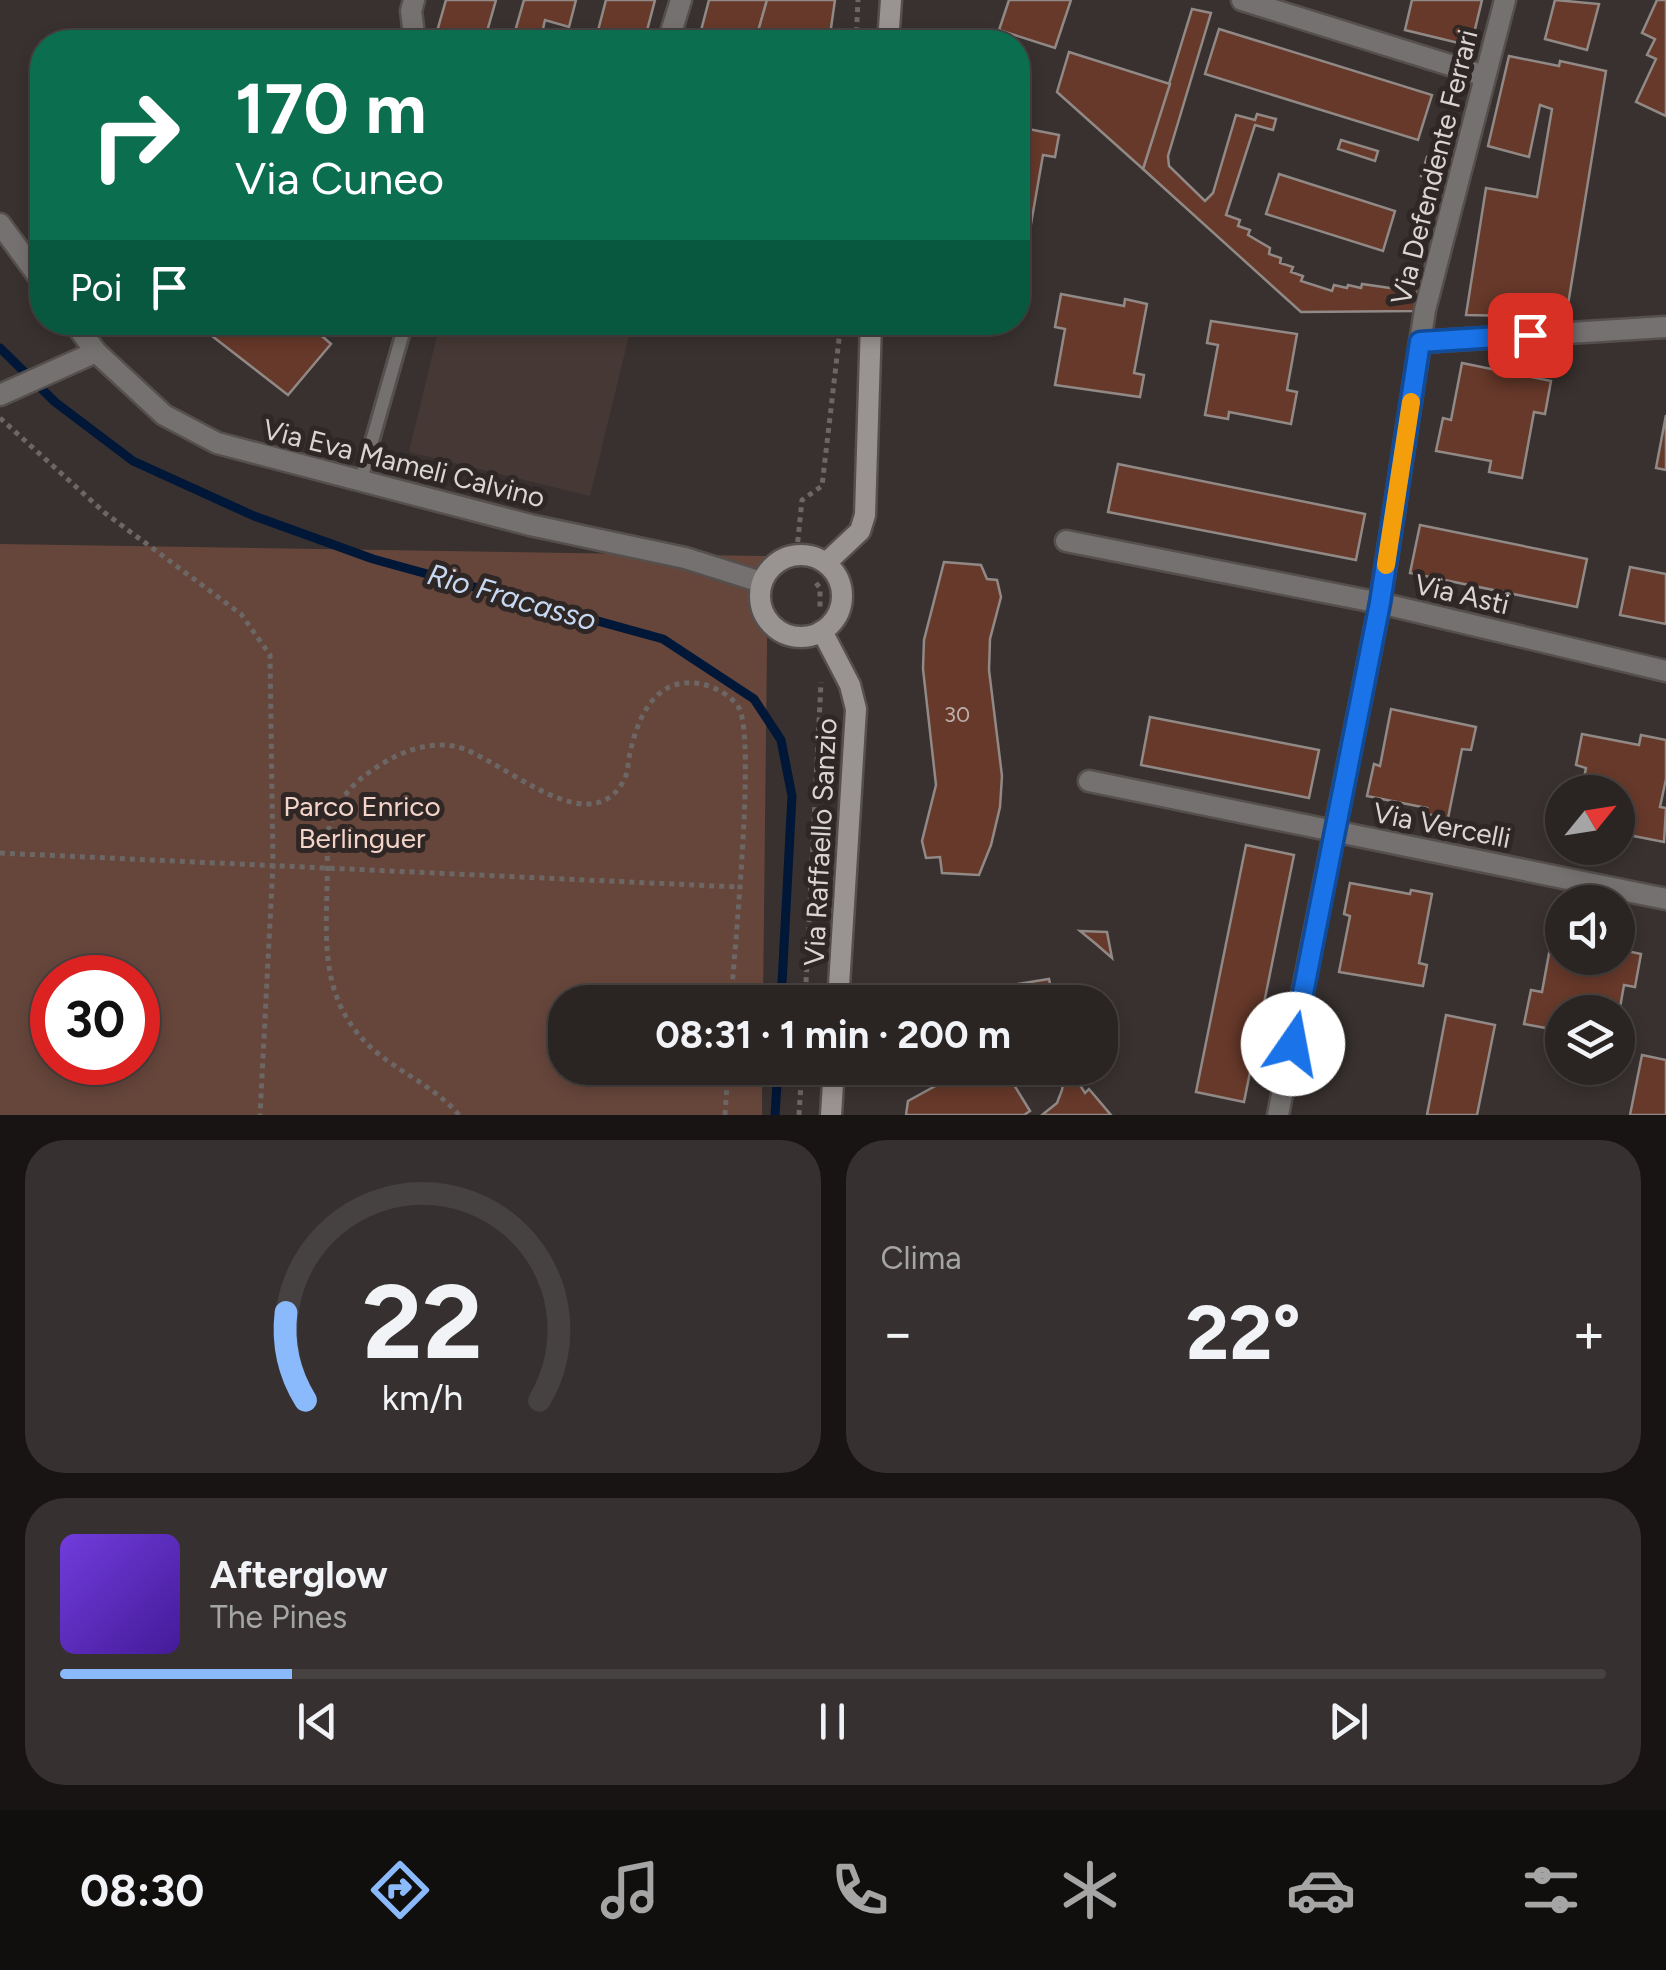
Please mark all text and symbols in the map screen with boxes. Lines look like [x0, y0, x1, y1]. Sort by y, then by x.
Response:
street label: Via Defendente Ferrari [1383, 26, 1485, 308]
text: 170 m [235, 66, 427, 151]
icon: right [70, 70, 200, 200]
text: Via Cuneo [235, 151, 444, 205]
icon: arrive [142, 260, 197, 315]
text: Poi [70, 265, 122, 311]
pin [1488, 293, 1573, 378]
icon: arrive [1503, 308, 1558, 363]
street label: Via Eva Mameli Calvino [260, 412, 548, 514]
water label: Rio Fracasso [423, 555, 601, 639]
street label: Via Asti [1411, 567, 1513, 621]
house number: 30 [944, 701, 970, 728]
street label: Via Raffaello Sanzio [797, 717, 843, 967]
north arrow [1545, 775, 1635, 865]
map controls [1545, 775, 1635, 1085]
park label: Parco Enrico Berlinguer [283, 789, 441, 855]
street label: Via Vercelli [1370, 795, 1514, 855]
button: sound [1545, 885, 1635, 975]
speed limit sign: 30 [30, 955, 160, 1085]
position arrow [1241, 992, 1345, 1096]
button: layers [1545, 995, 1635, 1085]
text: 08:31 · 1 min · 200 m [655, 1012, 1011, 1058]
text: Clima [881, 1239, 962, 1277]
text: 22 [363, 1259, 483, 1384]
text: 22° [1186, 1288, 1301, 1378]
text: − [881, 1300, 915, 1366]
text: + [1572, 1300, 1606, 1366]
text: km/h [382, 1376, 464, 1419]
text: Afterglow [210, 1552, 388, 1598]
text: The Pines [210, 1598, 347, 1636]
icon: previous [290, 1694, 345, 1749]
icon: pause [805, 1694, 860, 1749]
icon: next [1321, 1694, 1376, 1749]
icon: directions [365, 1855, 435, 1925]
icon: music [595, 1855, 665, 1925]
icon: phone [825, 1855, 895, 1925]
icon: climate [1055, 1855, 1125, 1925]
icon: car [1286, 1855, 1356, 1925]
icon: filters [1516, 1855, 1586, 1925]
text: 08:30 [80, 1863, 205, 1917]

